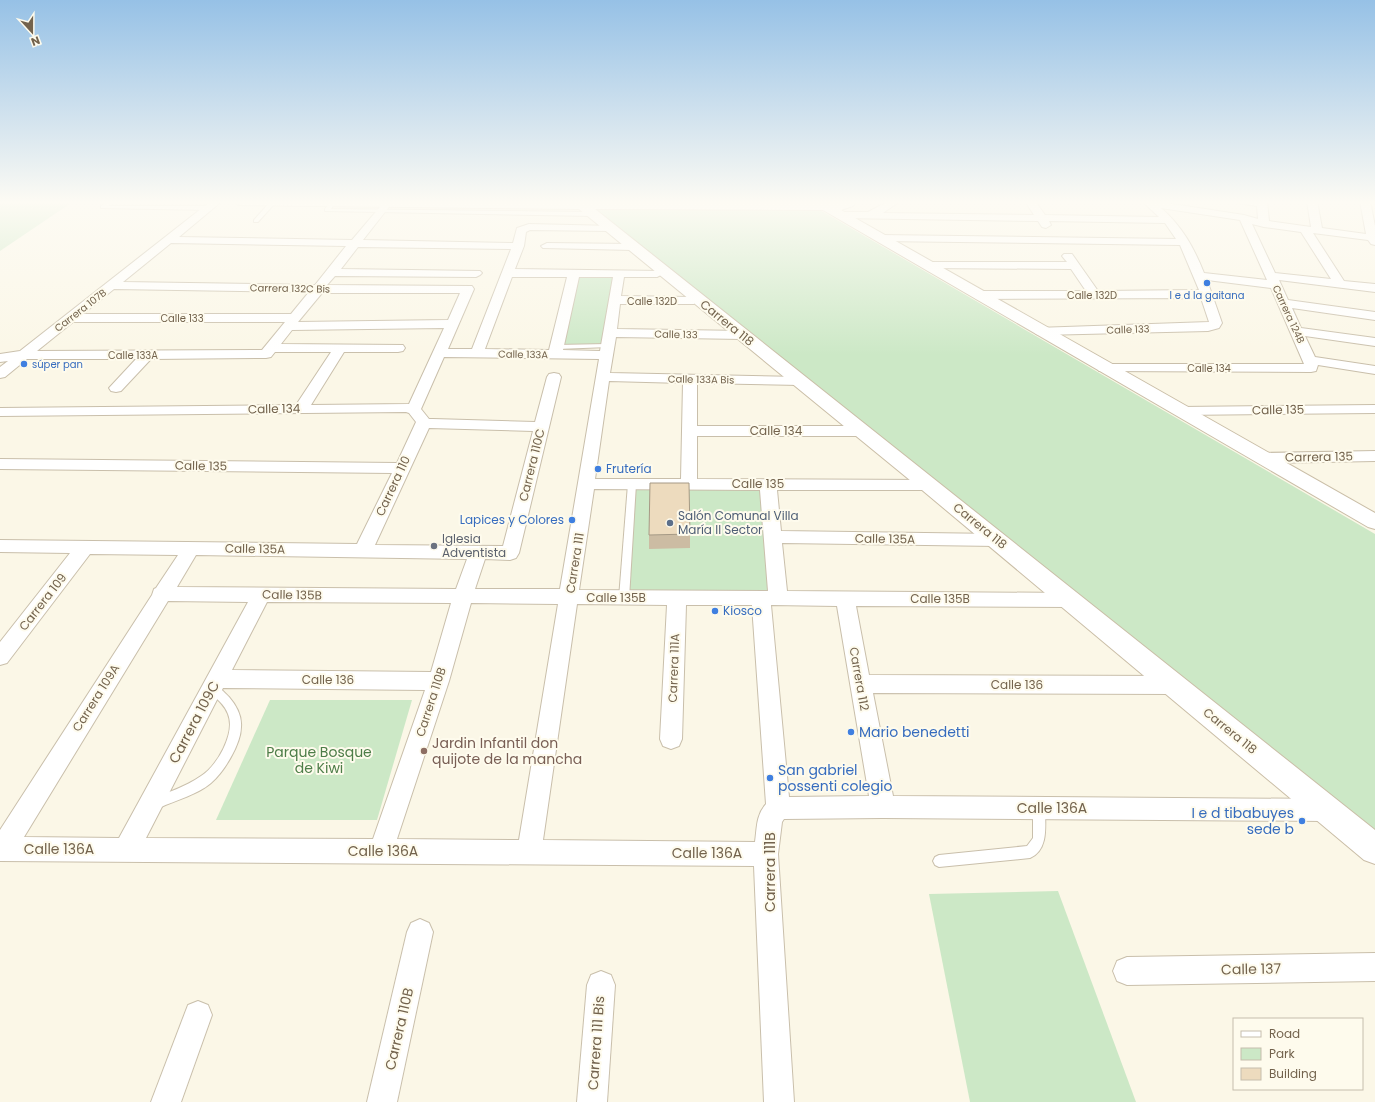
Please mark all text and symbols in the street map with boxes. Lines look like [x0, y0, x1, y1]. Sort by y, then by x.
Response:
north arrow [12, 12, 52, 52]
text: N [29, 32, 42, 50]
marker: I e d la gaitana [1202, 278, 1212, 288]
street label: Carrera 132C Bis [250, 280, 330, 297]
street label: Carrera 124B [1269, 283, 1309, 346]
street label: Carrera 107B [51, 285, 110, 336]
street label: Calle 132D [1067, 288, 1117, 303]
place label: I e d la gaitana [1170, 288, 1244, 303]
street label: Calle 132D [627, 294, 677, 309]
street label: Carrera 118 [697, 296, 758, 350]
street label: Calle 133 [160, 311, 204, 326]
street label: Calle 133 [1106, 321, 1150, 338]
street label: Calle 133 [654, 327, 698, 342]
street label: Calle 133A [498, 347, 548, 362]
street label: Calle 133A [108, 348, 158, 363]
place label: súper pan [32, 357, 83, 372]
marker: súper pan [19, 359, 29, 369]
street label: Calle 134 [1187, 361, 1231, 376]
street label: Calle 133A Bis [668, 371, 734, 388]
street label: Calle 134 [248, 400, 301, 417]
street label: Calle 135 [1252, 401, 1304, 418]
street label: Calle 134 [750, 422, 803, 439]
street label: Carrera 110C [514, 427, 549, 503]
street label: Carrera 135 [1285, 447, 1353, 466]
street label: Carrera 110 [371, 453, 414, 519]
street label: Calle 135 [175, 457, 227, 474]
place label: Frutería [606, 460, 652, 477]
marker: Frutería [593, 464, 603, 474]
street label: Calle 135 [732, 475, 784, 492]
street label: Carrera 118 [950, 499, 1011, 553]
place label: Salón Comunal Villa María II Sector [678, 507, 799, 538]
place label: Lapices y Colores [460, 511, 564, 528]
marker: Lapices y Colores [567, 515, 577, 525]
marker: Salón Comunal Villa María II Sector [665, 518, 675, 528]
street label: Calle 135A [855, 529, 915, 548]
place label: Iglesia Adventista [442, 530, 506, 561]
street label: Carrera 111 [561, 531, 588, 594]
street label: Calle 135A [225, 539, 285, 558]
marker: Iglesia Adventista [429, 541, 439, 551]
street label: Carrera 109 [15, 569, 70, 634]
street label: Calle 135B [262, 585, 322, 604]
street label: Calle 135B [586, 589, 646, 606]
street label: Calle 135B [910, 590, 970, 607]
place label: Kiosco [723, 602, 762, 619]
marker: Kiosco [710, 606, 720, 616]
street label: Carrera 111A [664, 633, 683, 703]
street label: Carrera 112 [846, 646, 873, 712]
street label: Carrera 109A [68, 661, 123, 735]
street label: Carrera 110B [411, 665, 450, 739]
street label: Calle 136 [302, 671, 354, 688]
street label: Calle 136 [991, 676, 1043, 693]
street label: Carrera 109C [164, 677, 224, 767]
street label: Carrera 118 [1200, 704, 1261, 758]
place label: Mario benedetti [859, 722, 969, 742]
marker: Mario benedetti [846, 727, 856, 737]
place label: Jardin Infantil don quijote de la mancha [432, 733, 582, 769]
park label: Parque Bosque de Kiwi [266, 742, 372, 778]
marker: Jardin Infantil don quijote de la mancha [419, 746, 429, 756]
place label: San gabriel possenti colegio [778, 760, 892, 796]
marker: San gabriel possenti colegio [765, 773, 775, 783]
street label: Calle 136A [1017, 798, 1087, 818]
place label: I e d tibabuyes sede b [1191, 803, 1294, 839]
marker: I e d tibabuyes sede b [1297, 816, 1307, 826]
street label: Carrera 111B [760, 832, 780, 912]
street label: Calle 136A [24, 839, 94, 859]
street label: Calle 136A [348, 841, 418, 861]
street label: Calle 136A [672, 843, 742, 863]
street label: Calle 137 [1221, 958, 1281, 980]
street label: Carrera 110B [380, 986, 418, 1072]
street label: Carrera 111 Bis [583, 995, 609, 1091]
legend [1233, 1018, 1363, 1090]
text: Road [1269, 1025, 1300, 1042]
text: Park [1269, 1045, 1296, 1062]
text: Building [1269, 1065, 1317, 1082]

